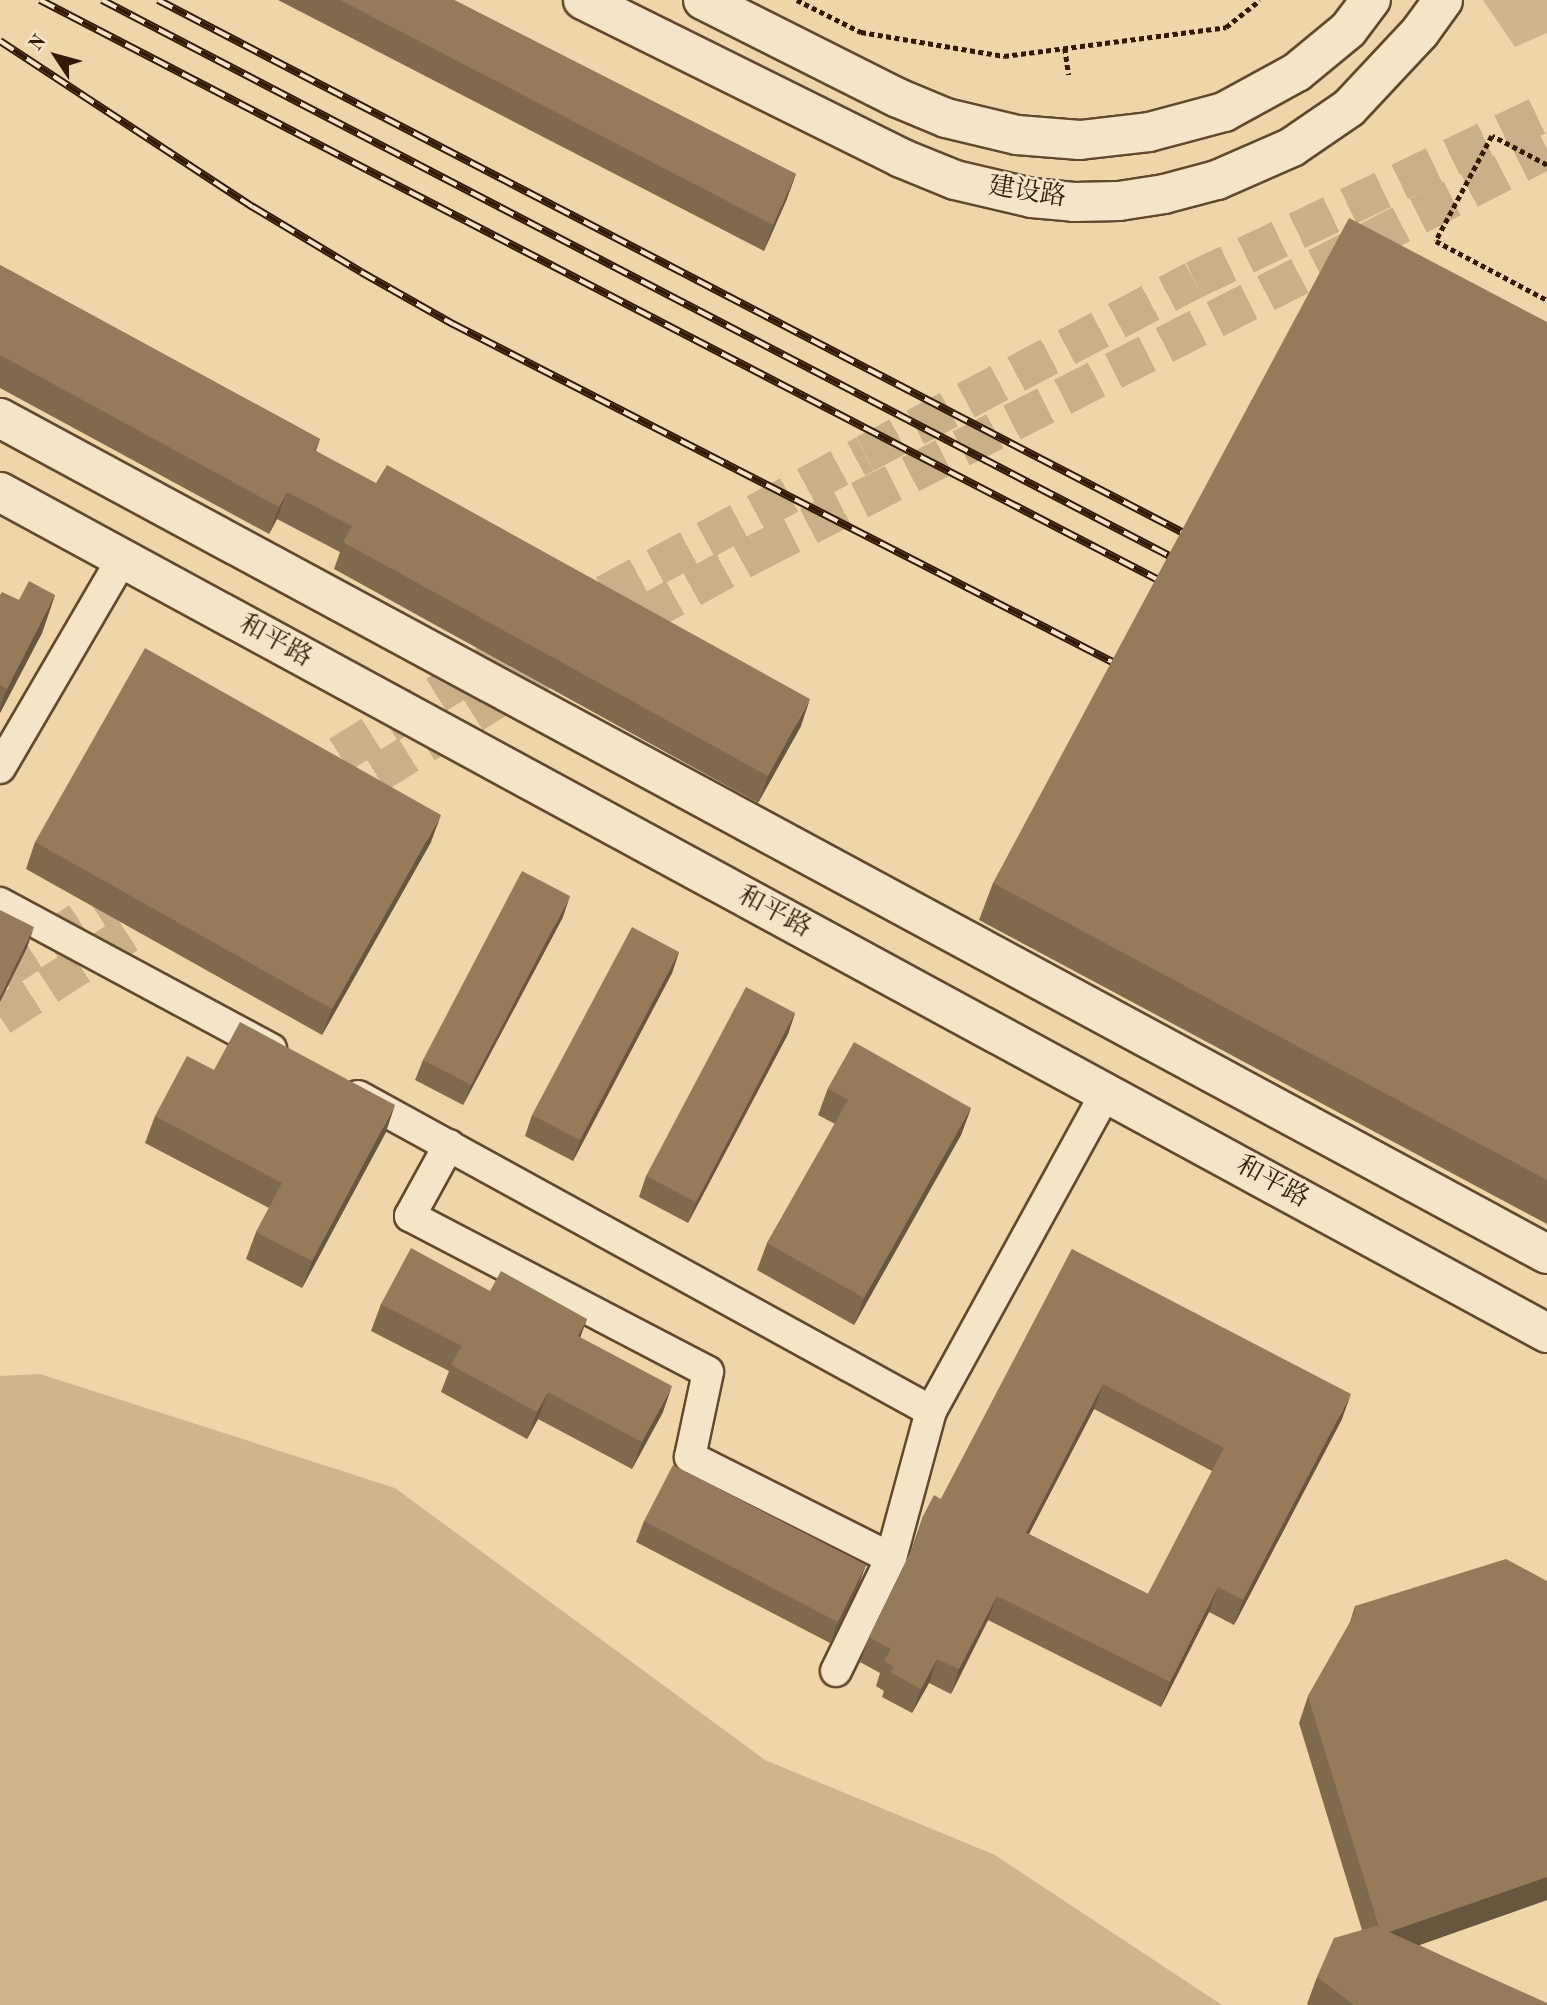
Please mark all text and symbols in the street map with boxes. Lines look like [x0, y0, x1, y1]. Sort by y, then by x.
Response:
north arrow [21, 21, 91, 91]
text: N [27, 32, 51, 55]
street label: 建设路 [986, 171, 1068, 215]
street label: 和平路 [233, 609, 317, 675]
street label: 和平路 [732, 881, 816, 945]
street label: 和平路 [1230, 1150, 1314, 1216]

